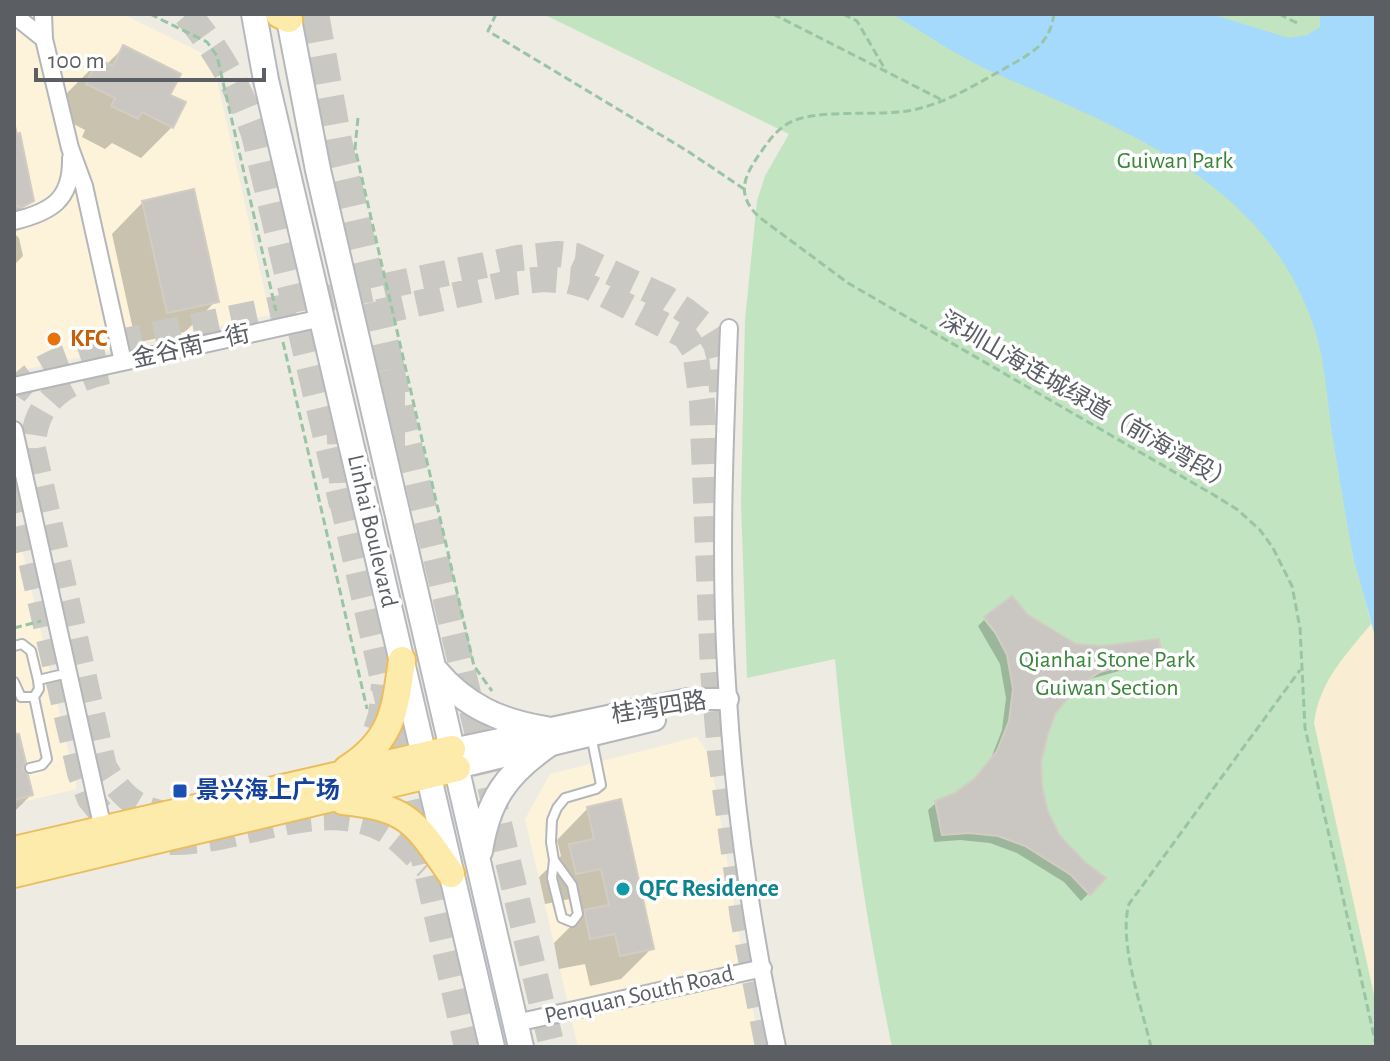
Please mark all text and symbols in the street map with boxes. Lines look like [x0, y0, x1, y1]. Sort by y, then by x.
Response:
scale bar [36, 32, 264, 82]
text: 100 m [48, 49, 105, 73]
park label: Guiwan Park [1117, 149, 1233, 173]
street label: 深圳山海连城绿道（前海湾段） [936, 306, 1239, 496]
street label: 金谷南一街 [129, 320, 252, 372]
place label: KFC [70, 327, 108, 351]
marker: KFC [45, 330, 63, 348]
street label: Linhai Boulevard [343, 452, 401, 610]
park label: Qianhai Stone Park Guiwan Section [1019, 648, 1195, 700]
street label: 桂湾四路 [609, 687, 708, 727]
place label: 景兴海上广场 [196, 777, 340, 803]
marker: 景兴海上广场 [171, 782, 189, 800]
place label: QFC Residence [639, 877, 779, 901]
marker: QFC Residence [614, 880, 632, 898]
street label: Penquan South Road [542, 962, 736, 1028]

